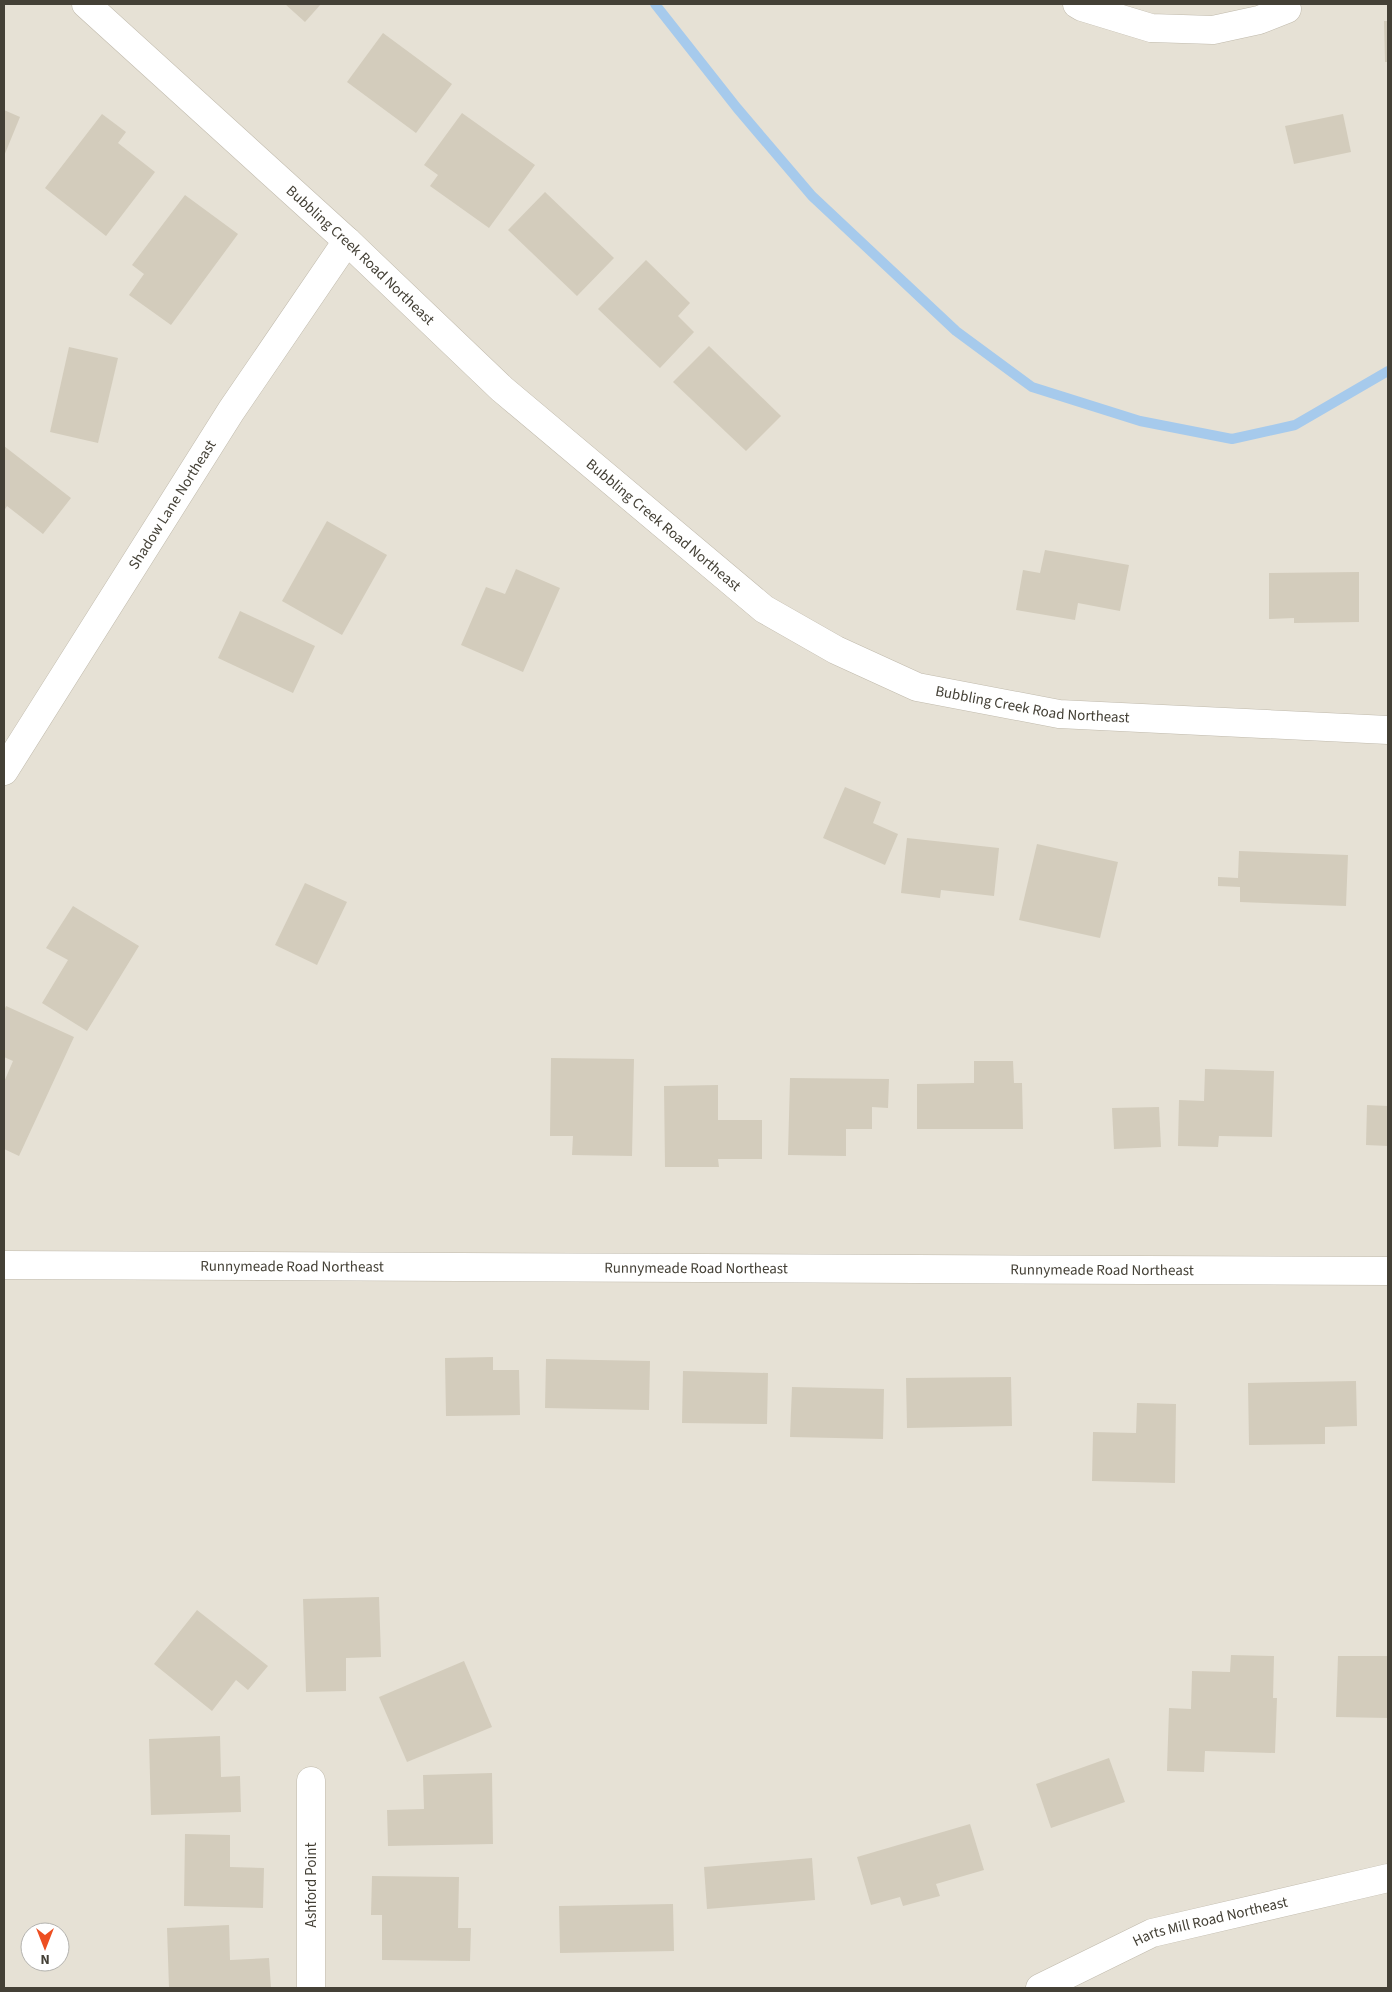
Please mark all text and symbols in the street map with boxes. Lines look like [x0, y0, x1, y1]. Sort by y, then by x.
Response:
street label: Bubbling Creek Road Northeast [281, 181, 439, 330]
street label: Shadow Lane Northeast [124, 436, 221, 574]
street label: Bubbling Creek Road Northeast [581, 454, 745, 596]
street label: Bubbling Creek Road Northeast [934, 681, 1130, 728]
street label: Runnymeade Road Northeast [200, 1256, 384, 1278]
street label: Runnymeade Road Northeast [604, 1258, 788, 1279]
street label: Runnymeade Road Northeast [1010, 1259, 1194, 1281]
street label: Ashford Point [301, 1843, 322, 1927]
street label: Harts Mill Road Northeast [1129, 1892, 1290, 1952]
north arrow [20, 1922, 70, 1972]
text: N [40, 1949, 50, 1969]

